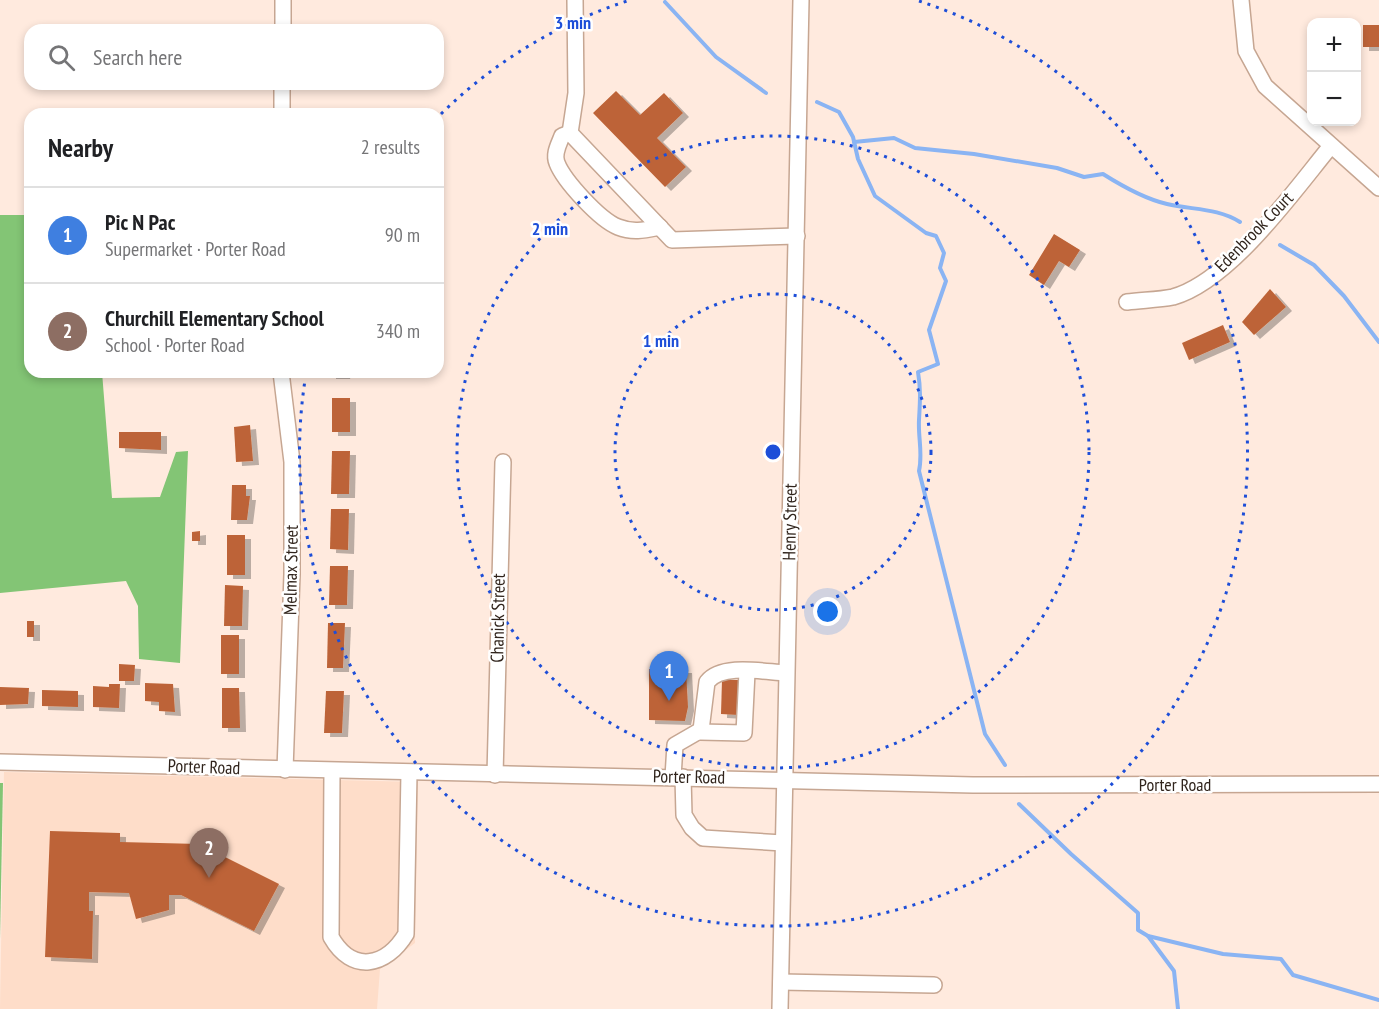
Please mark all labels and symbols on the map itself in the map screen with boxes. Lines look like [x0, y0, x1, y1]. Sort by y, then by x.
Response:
text: 3 min [555, 11, 591, 34]
street label: Edenbrook Court [1210, 187, 1298, 277]
text: 2 min [532, 217, 568, 240]
text: 1 min [643, 329, 679, 352]
centre of rings [763, 442, 783, 462]
street label: Henry Street [777, 483, 802, 561]
street label: Melmax Street [278, 525, 303, 615]
street label: Chanick Street [485, 573, 510, 663]
your location [813, 597, 842, 626]
pin: 1 [650, 652, 688, 701]
street label: Porter Road [167, 754, 241, 779]
street label: Porter Road [653, 764, 725, 789]
street label: Porter Road [1139, 773, 1211, 796]
pin: 2 [190, 828, 228, 878]

